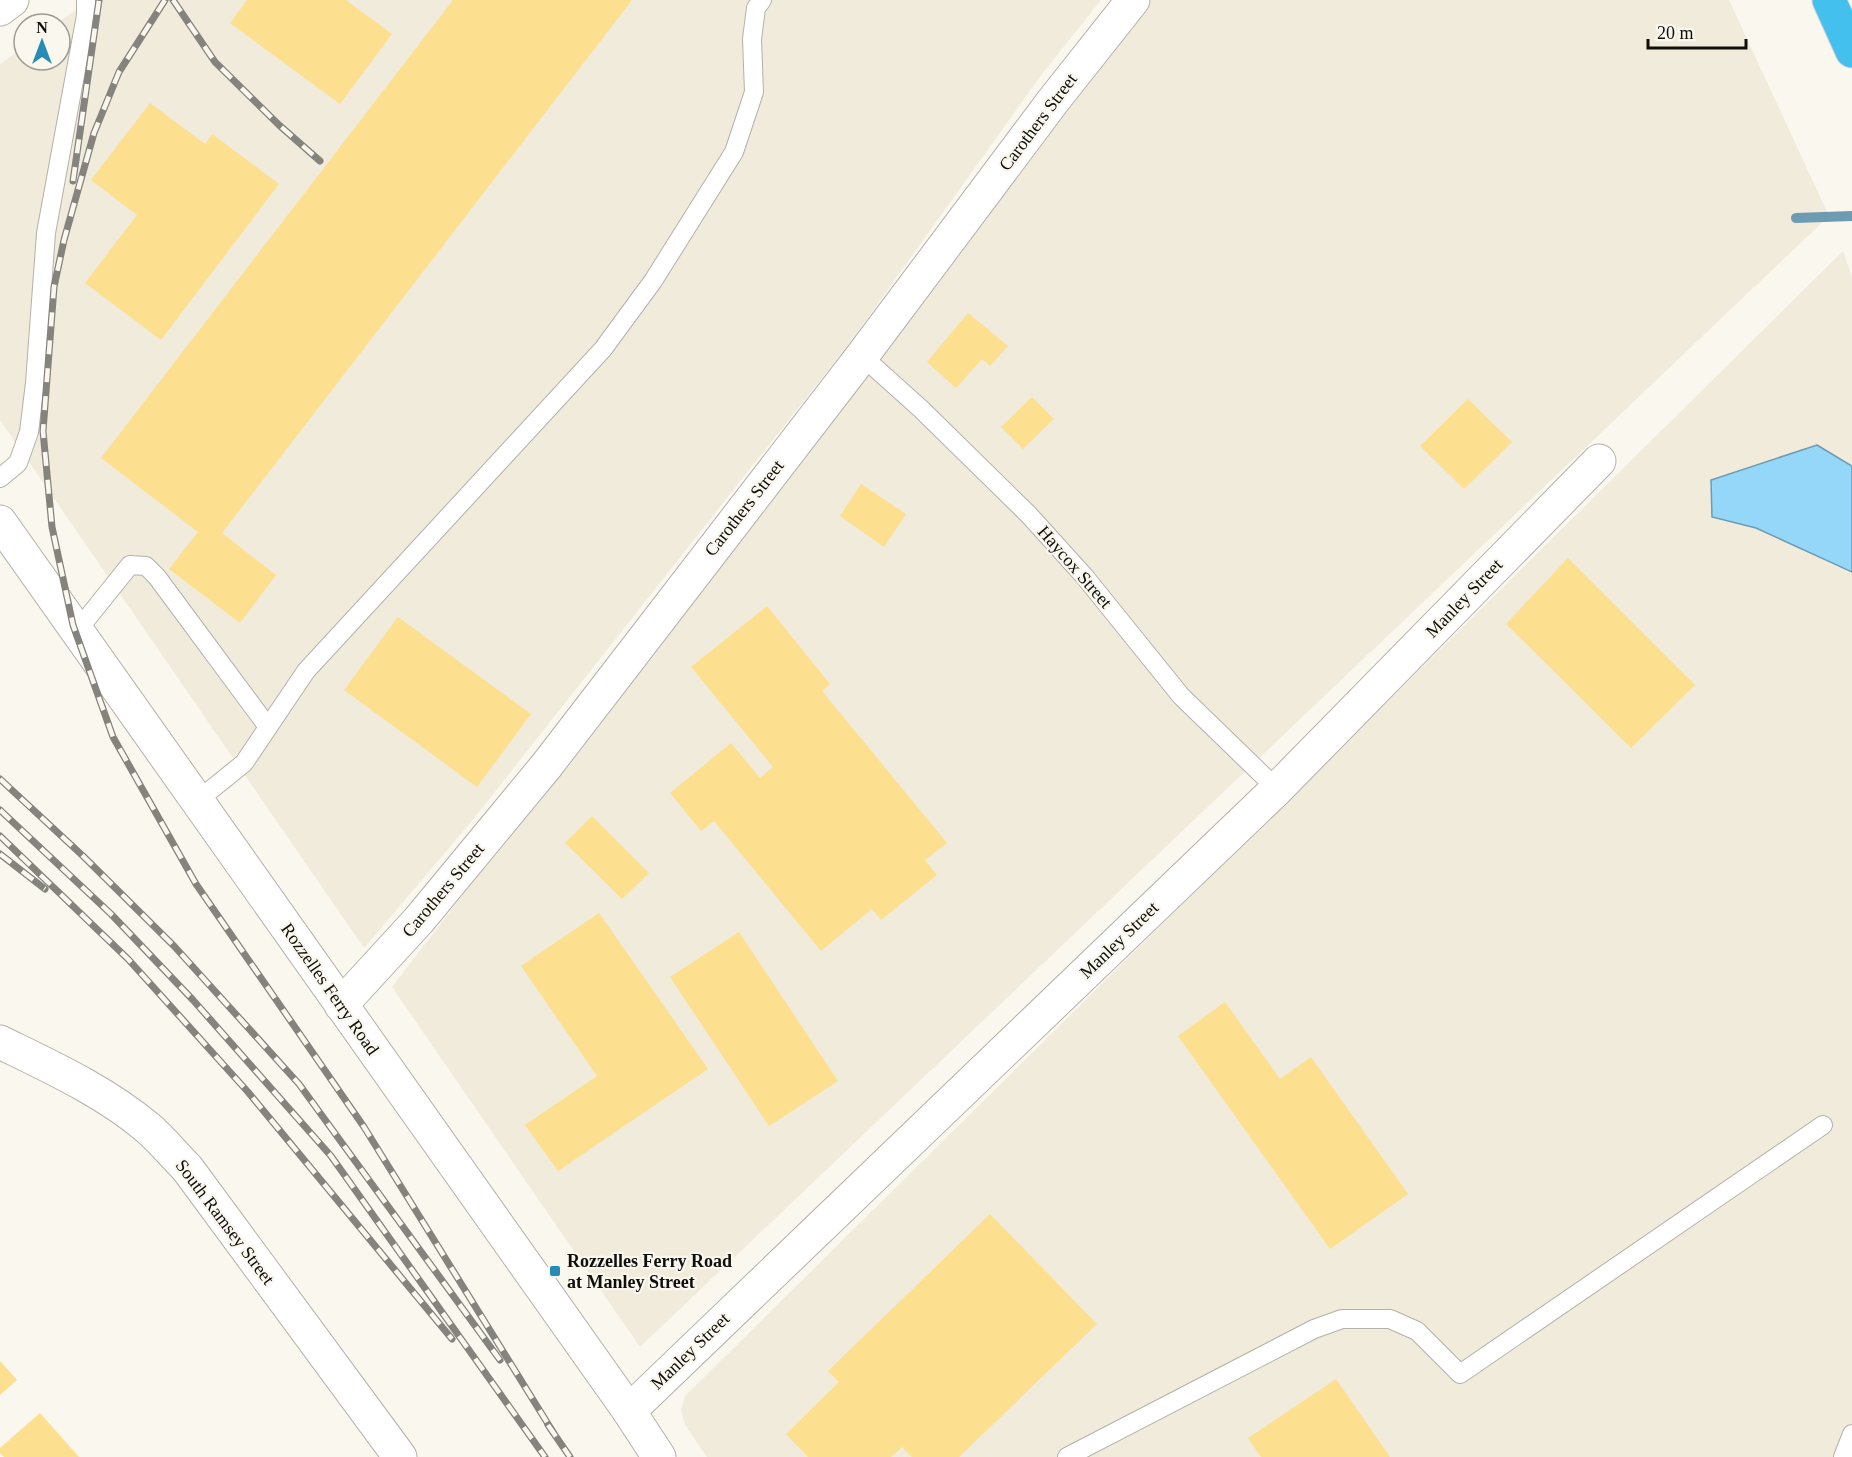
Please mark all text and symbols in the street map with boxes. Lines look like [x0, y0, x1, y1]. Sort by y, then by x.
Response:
north arrow [12, 12, 72, 72]
scale bar [1648, 12, 1746, 50]
text: N [36, 19, 48, 36]
text: 20 m [1657, 23, 1694, 43]
street label: Carothers Street [995, 69, 1081, 175]
street label: Carothers Street [700, 456, 788, 560]
street label: Haycox Street [1034, 522, 1116, 612]
street label: Manley Street [1422, 555, 1506, 641]
street label: Carothers Street [398, 839, 488, 941]
street label: Manley Street [1076, 898, 1162, 982]
street label: Rozzelles Ferry Road [277, 919, 383, 1059]
street label: South Ramsey Street [172, 1156, 278, 1288]
place label: Rozzelles Ferry Road at Manley Street [567, 1251, 732, 1292]
marker: Rozzelles Ferry Road at Manley Street [548, 1264, 562, 1278]
street label: Manley Street [647, 1309, 733, 1393]

